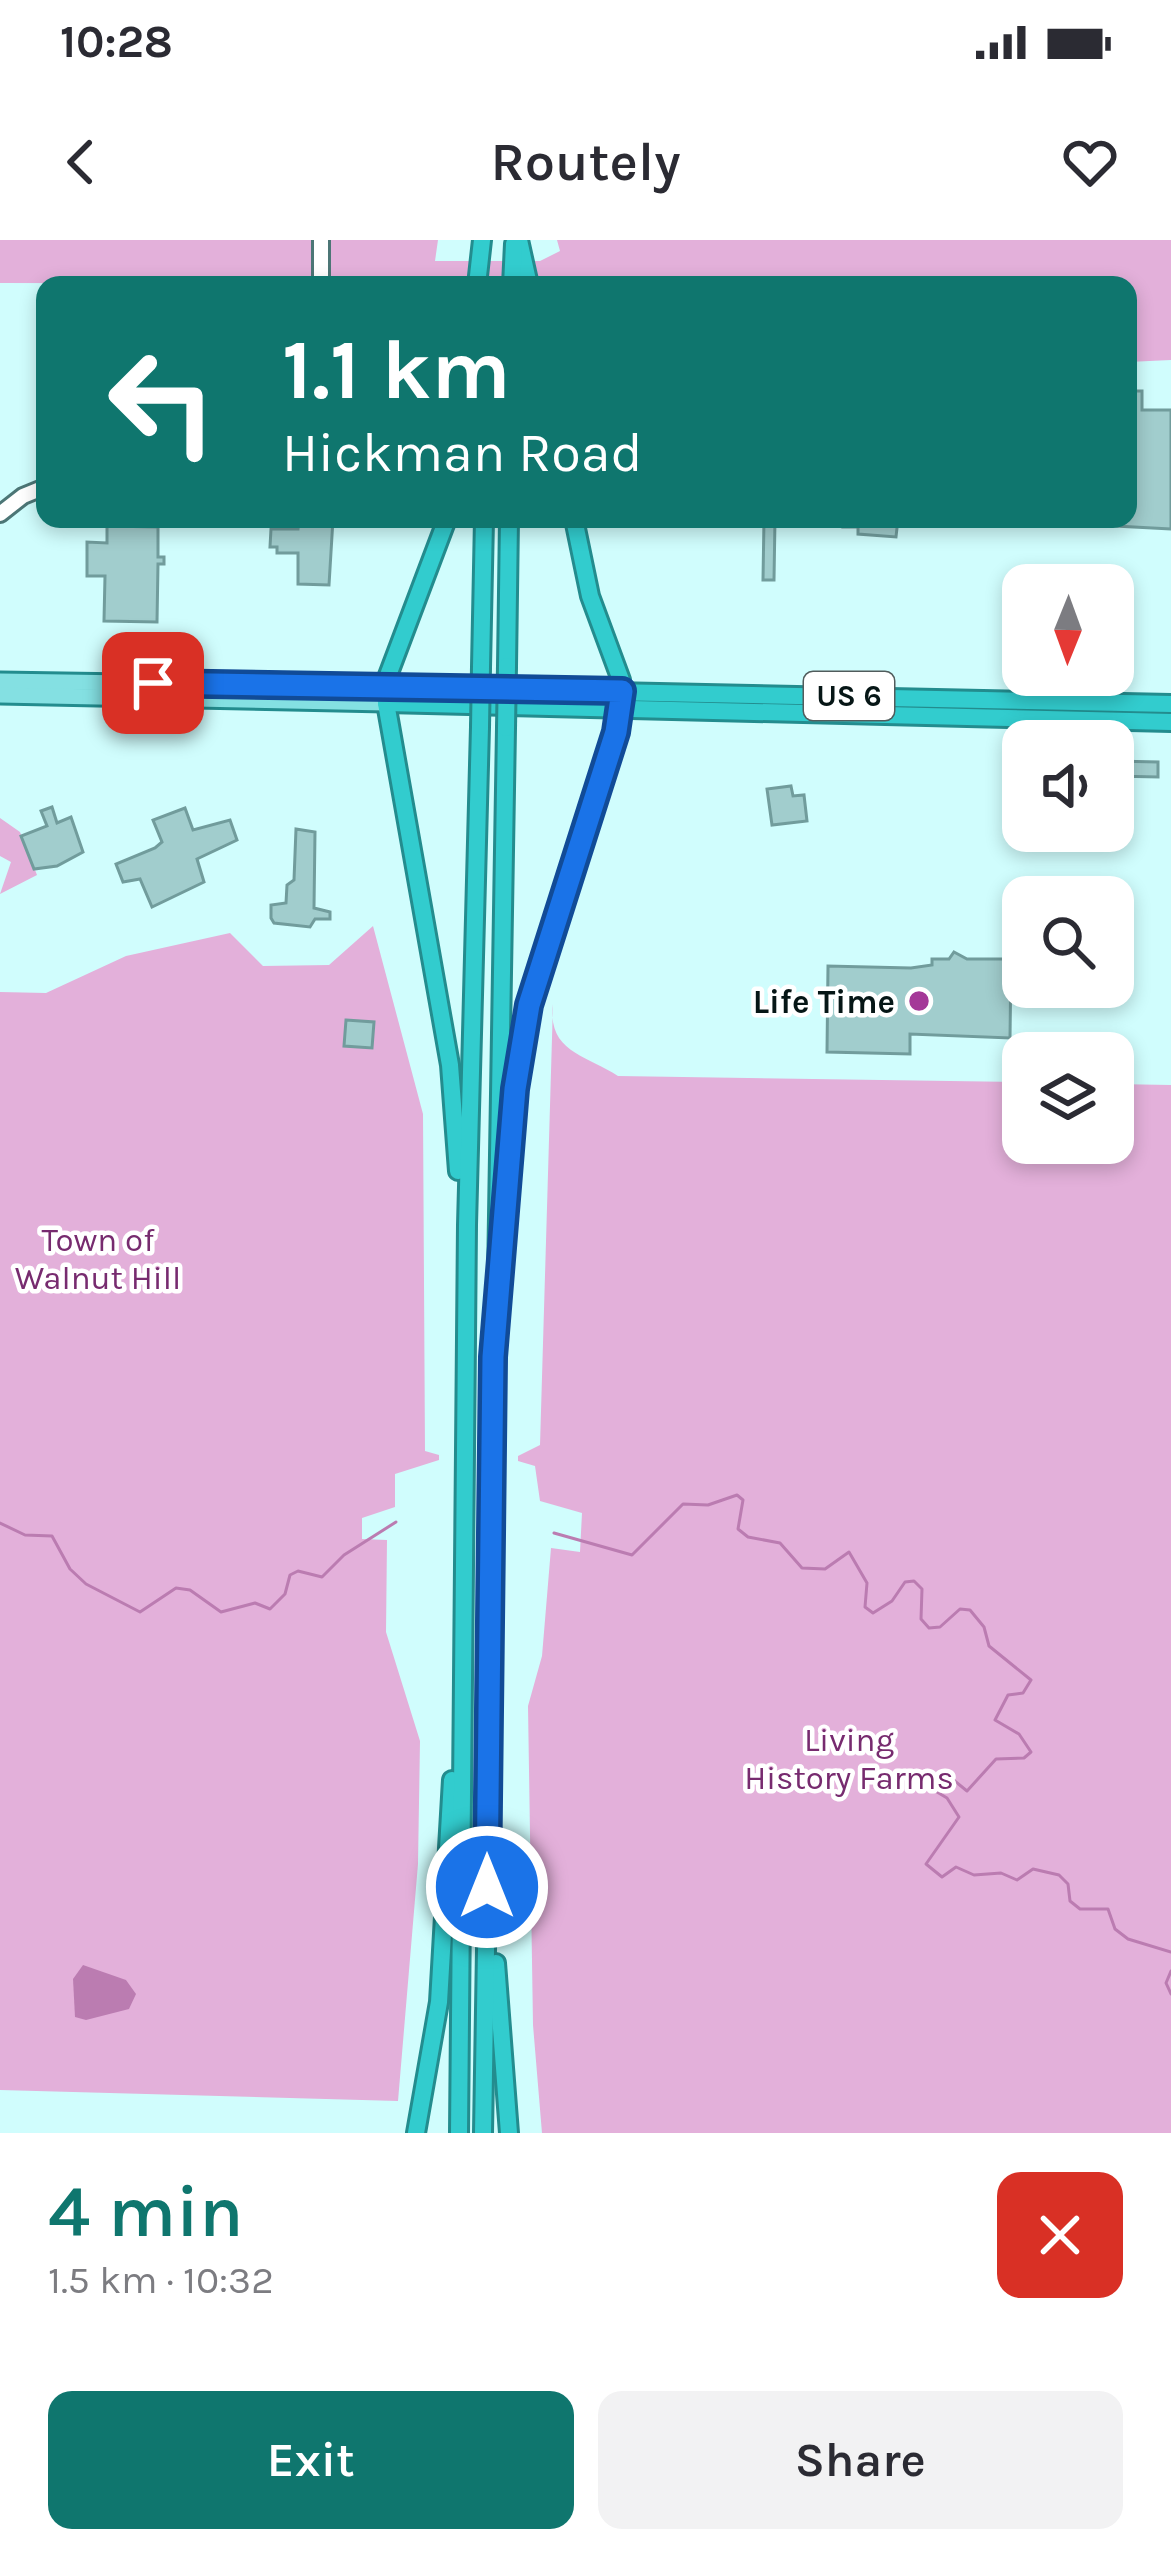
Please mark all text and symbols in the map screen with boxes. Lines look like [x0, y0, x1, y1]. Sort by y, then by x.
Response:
text: 10:28 [60, 16, 173, 68]
icon: back [48, 129, 114, 195]
icon: heart [1057, 129, 1123, 195]
text: Routely [490, 130, 681, 194]
text: 1.1 km [282, 321, 511, 419]
icon: left [84, 324, 240, 480]
text: Hickman Road [282, 421, 642, 485]
north arrow [1002, 564, 1134, 696]
map controls [1002, 564, 1134, 1164]
pin [102, 632, 204, 734]
icon: arrive [120, 650, 186, 716]
road number: US 6 [804, 672, 894, 720]
button: sound [1002, 720, 1134, 852]
button: search [1002, 876, 1134, 1008]
place label: Life Time [753, 983, 895, 1021]
marker: Life Time [906, 988, 932, 1014]
button: layers [1002, 1032, 1134, 1164]
park label: Town of Walnut Hill [15, 1221, 181, 1297]
park label: Living History Farms [744, 1721, 954, 1797]
position arrow [424, 1824, 550, 1950]
text: 4 min [48, 2170, 244, 2254]
button: close [997, 2172, 1123, 2298]
text: 1.5 km · 10:32 [48, 2257, 274, 2303]
button: Exit [48, 2391, 574, 2529]
button: Share [598, 2391, 1123, 2529]

